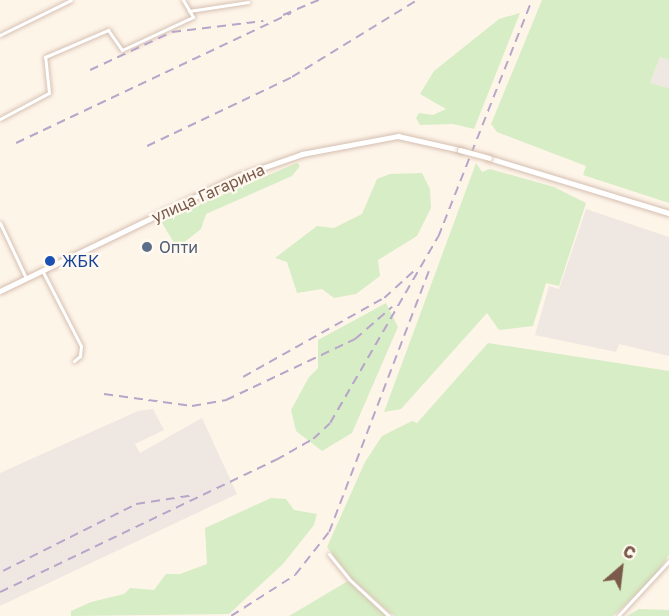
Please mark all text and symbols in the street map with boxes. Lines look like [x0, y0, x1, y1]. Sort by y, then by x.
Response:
street label: улица Гагарина [148, 159, 268, 227]
place label: Опти [159, 237, 198, 257]
marker: Опти [140, 240, 154, 254]
place label: ЖБК [62, 251, 99, 271]
marker: ЖБК [43, 254, 57, 268]
north arrow [591, 538, 651, 598]
text: С [620, 541, 639, 564]

